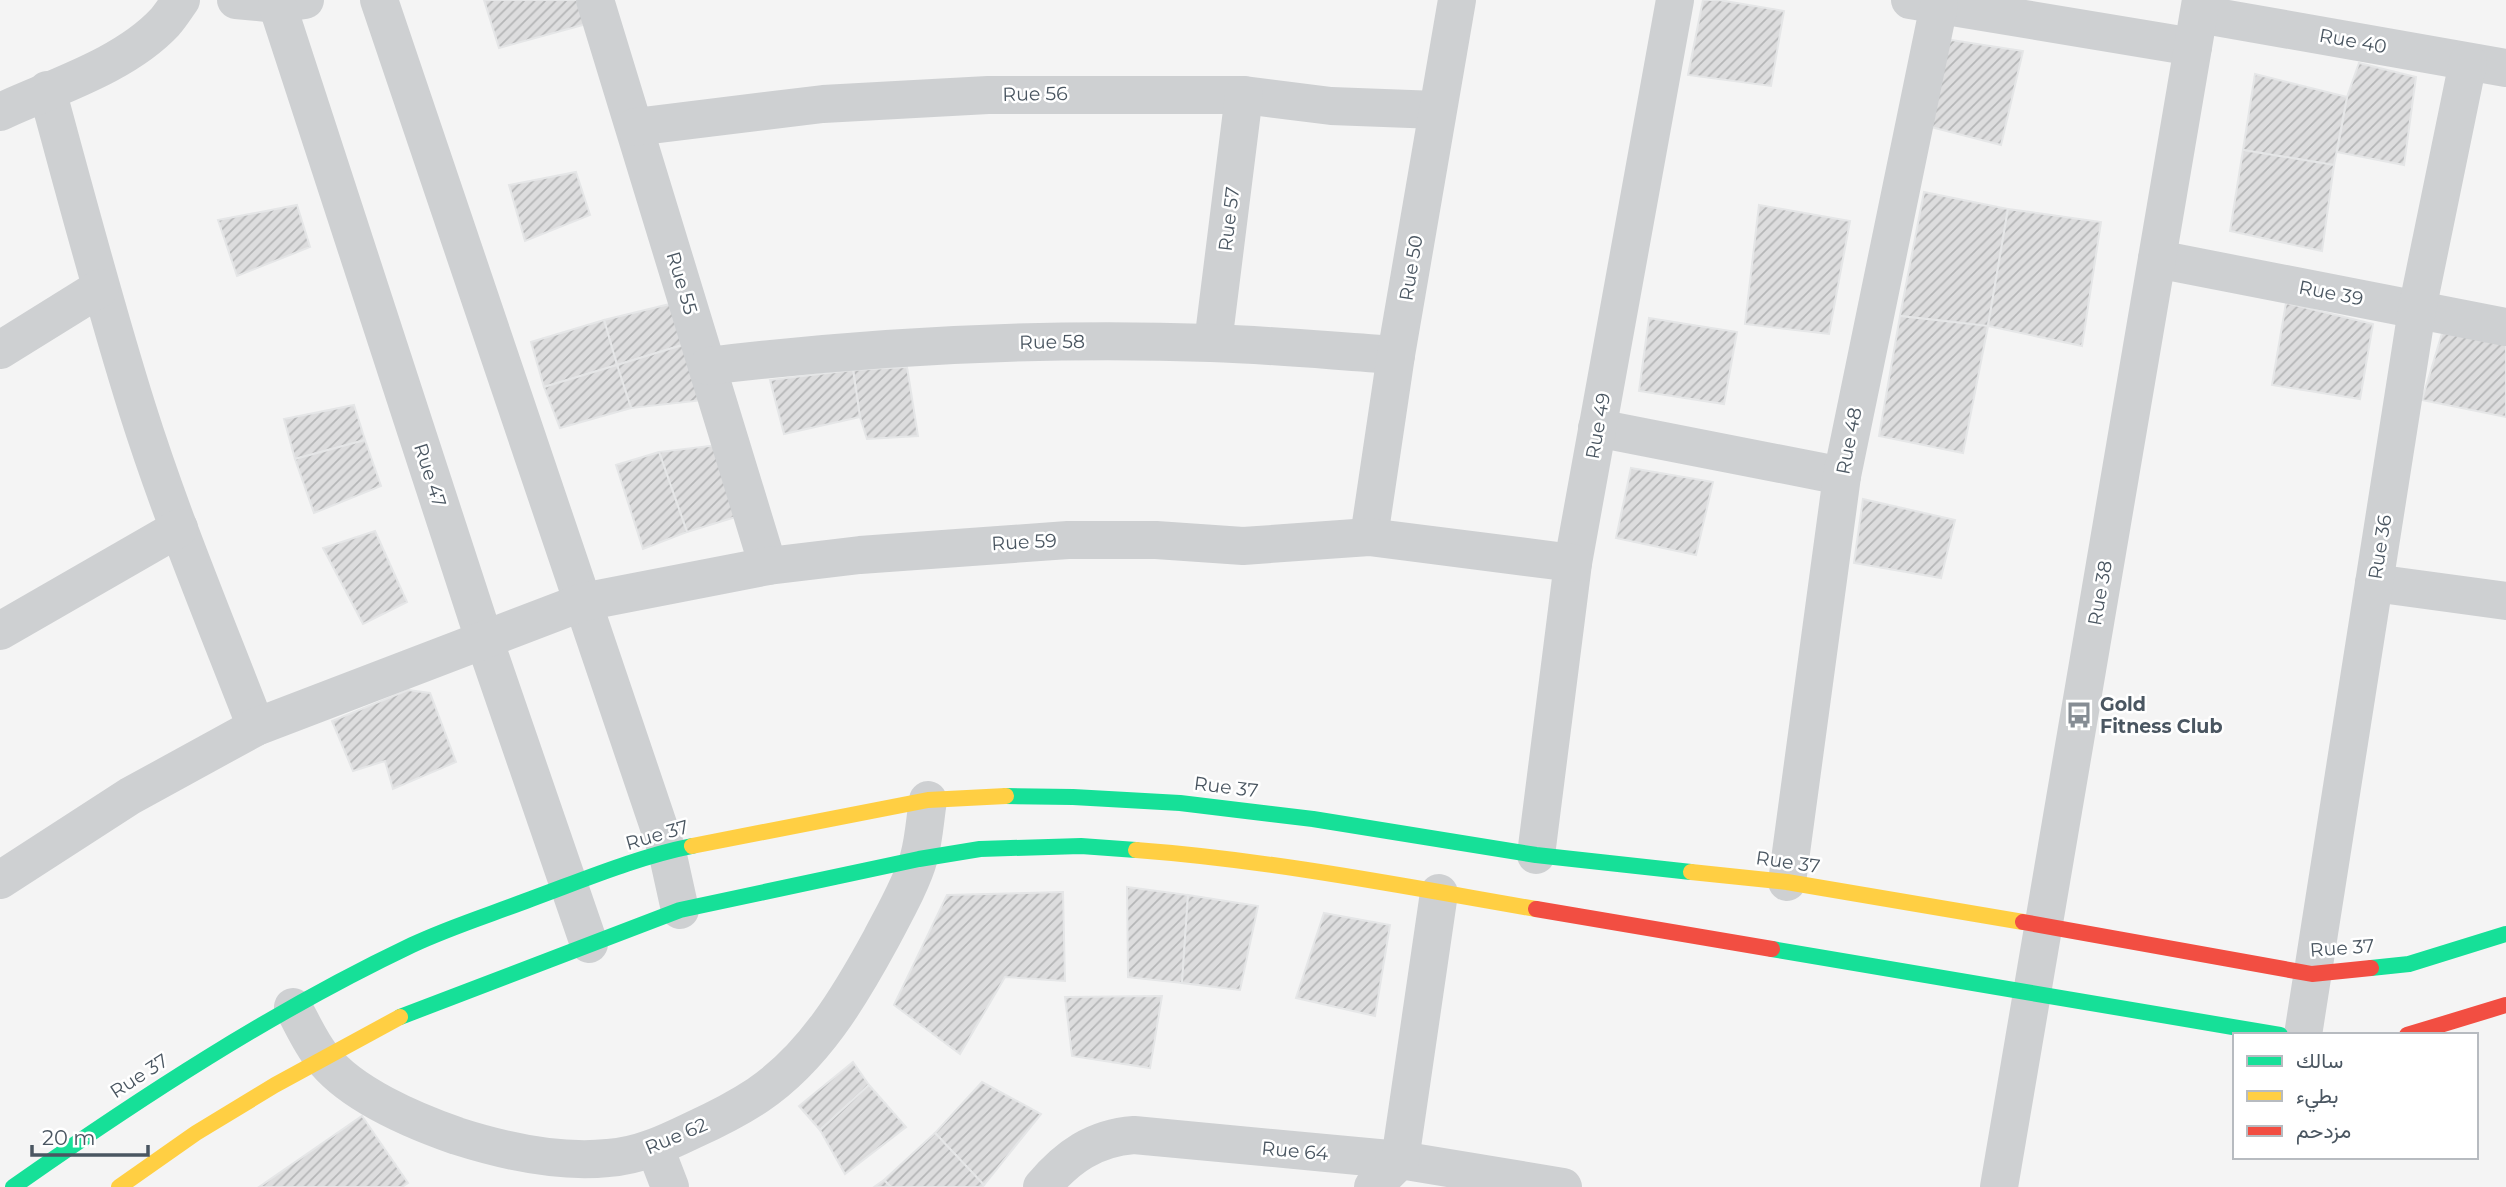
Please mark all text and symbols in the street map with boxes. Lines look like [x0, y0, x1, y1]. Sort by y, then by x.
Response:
street label: Rue 40 [2317, 24, 2389, 58]
street label: Rue 56 [1002, 82, 1068, 106]
street label: Rue 57 [1214, 186, 1244, 252]
street label: Rue 50 [1394, 233, 1428, 303]
street label: Rue 55 [662, 249, 702, 317]
street label: Rue 39 [2297, 275, 2365, 311]
street label: Rue 58 [1019, 330, 1085, 354]
street label: Rue 49 [1581, 391, 1615, 461]
street label: Rue 48 [1831, 406, 1867, 476]
street label: Rue 47 [409, 440, 451, 510]
street label: Rue 36 [2364, 513, 2396, 581]
street label: Rue 59 [991, 529, 1057, 555]
street label: Rue 38 [2083, 559, 2117, 627]
place label: Gold Fitness Club [2100, 693, 2223, 738]
bus stop icon: Gold Fitness Club [2064, 700, 2094, 730]
street label: Rue 37 [1193, 772, 1259, 802]
street label: Rue 37 [623, 815, 691, 855]
street label: Rue 37 [1754, 846, 1822, 878]
street label: Rue 37 [2309, 934, 2375, 962]
legend [2233, 1033, 2478, 1159]
text: سالك [2296, 1048, 2343, 1073]
street label: Rue 37 [106, 1049, 172, 1103]
text: بطيء [2296, 1083, 2339, 1113]
street label: Rue 62 [641, 1113, 711, 1159]
scale bar [32, 1114, 147, 1158]
text: مزدحم [2296, 1118, 2351, 1145]
text: 20 m [42, 1125, 96, 1150]
street label: Rue 64 [1261, 1137, 1330, 1165]

